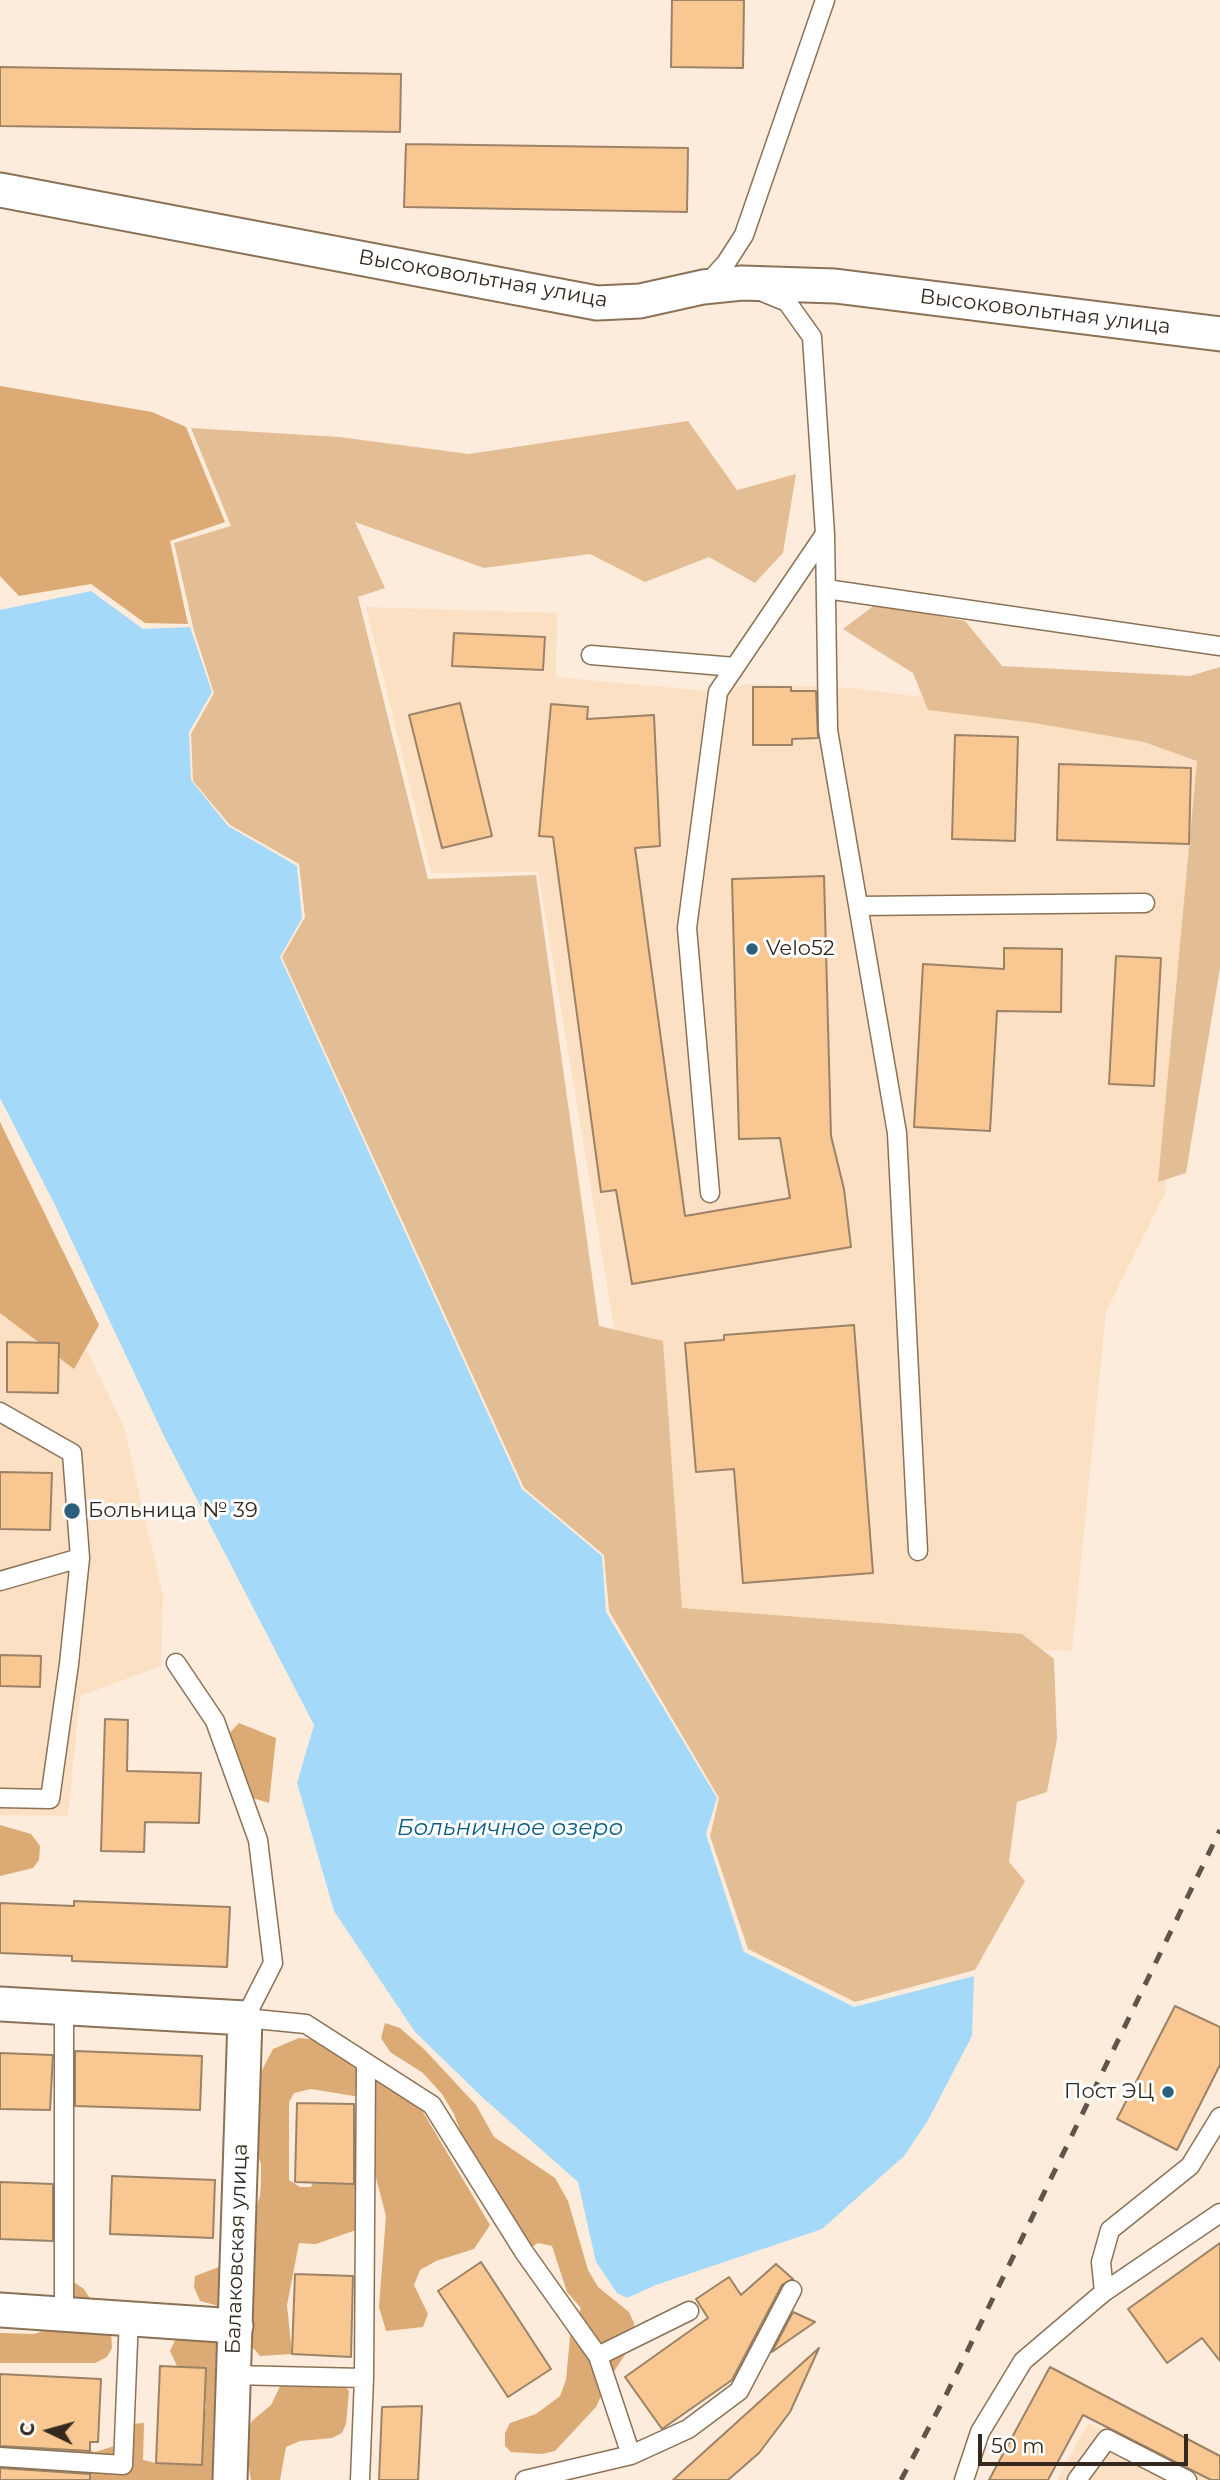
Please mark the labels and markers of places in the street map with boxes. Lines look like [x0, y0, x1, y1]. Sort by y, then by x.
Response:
place label: Velo52 [766, 936, 835, 962]
marker: Velo52 [744, 941, 760, 957]
place label: Больница № 39 [88, 1498, 258, 1524]
marker: Больница № 39 [62, 1501, 82, 1521]
place label: Пост ЭЦ [1064, 2079, 1154, 2105]
marker: Пост ЭЦ [1160, 2084, 1176, 2100]

